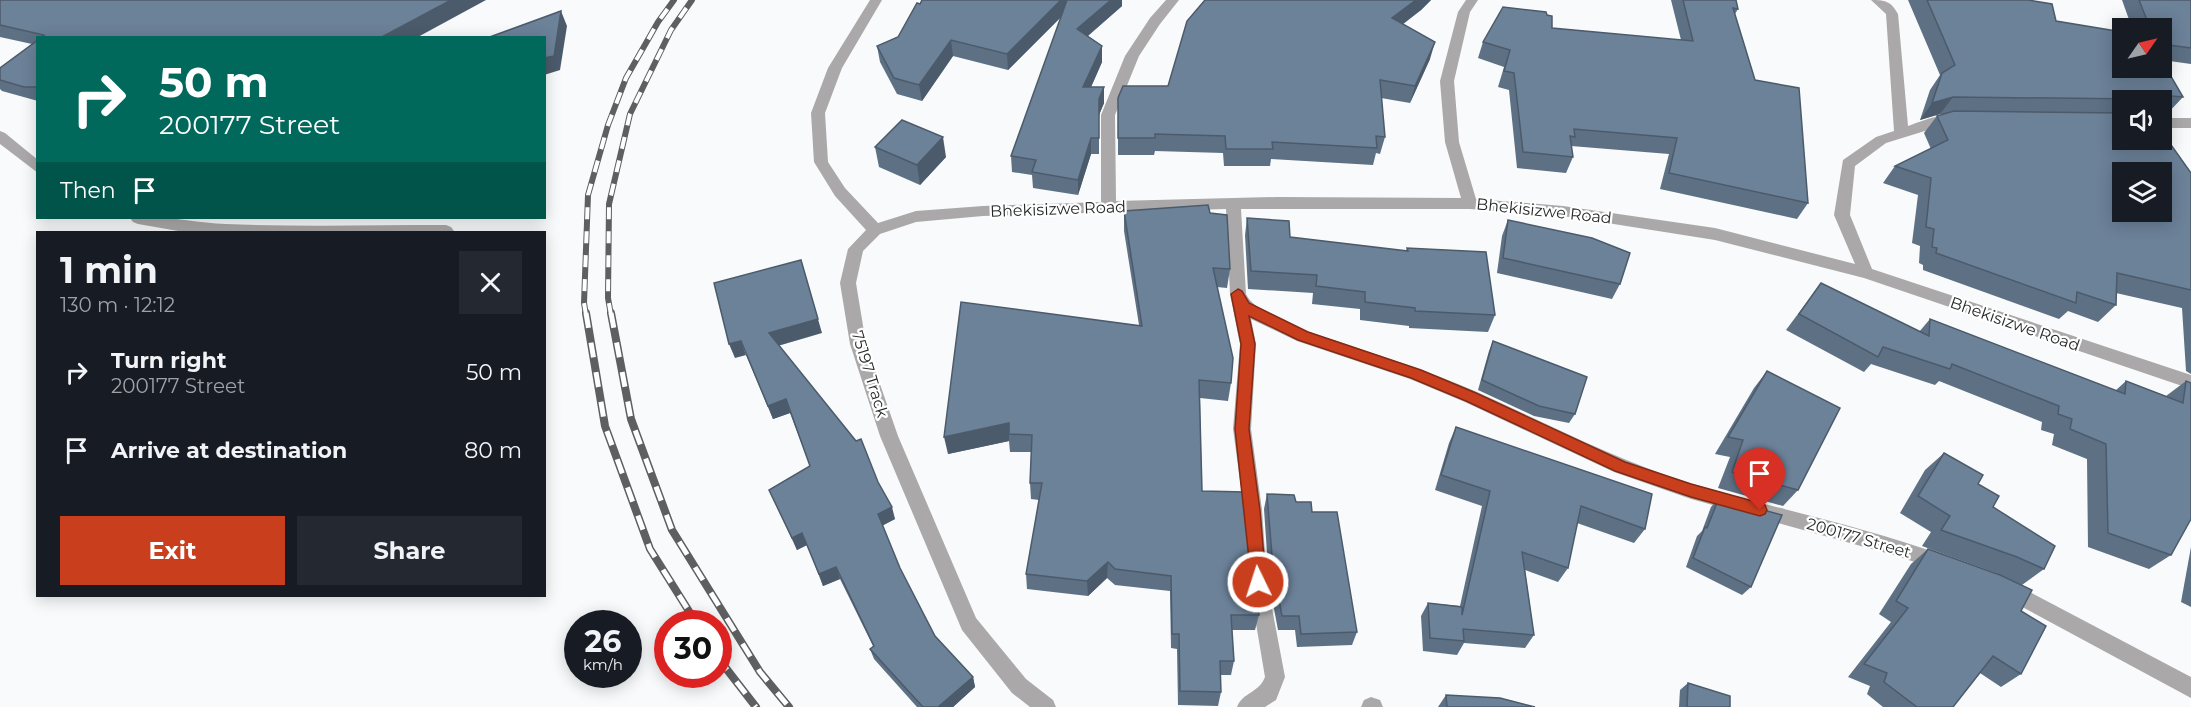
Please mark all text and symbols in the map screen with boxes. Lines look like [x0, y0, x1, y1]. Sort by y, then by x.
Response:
north arrow [2112, 18, 2172, 78]
map controls [2112, 18, 2172, 222]
text: 50 m [159, 56, 268, 108]
icon: right [60, 60, 138, 138]
button: sound [2112, 90, 2172, 150]
text: 200177 Street [159, 108, 340, 141]
button: layers [2112, 162, 2172, 222]
icon: arrive [128, 174, 161, 207]
text: Then [60, 177, 116, 204]
street label: Bhekisizwe Road [1475, 194, 1613, 228]
street label: Bhekisizwe Road [990, 197, 1126, 221]
text: 1 min [60, 248, 158, 292]
button: close [459, 251, 522, 314]
text: 130 m · 12:12 [60, 293, 175, 317]
street label: Bhekisizwe Road [1948, 293, 2082, 355]
street label: 75197 Track [848, 328, 892, 420]
text: Turn right [111, 347, 226, 374]
icon: right [60, 356, 93, 389]
text: 50 m [466, 359, 522, 386]
text: 200177 Street [111, 374, 245, 398]
icon: arrive [60, 434, 93, 467]
text: Arrive at destination [111, 437, 347, 464]
text: 80 m [464, 437, 522, 464]
pin [1734, 448, 1785, 510]
icon: arrive [1743, 457, 1776, 490]
street label: 200177 Street [1805, 514, 1914, 562]
button: Exit [60, 516, 285, 585]
button: Share [297, 516, 522, 585]
position arrow [1226, 550, 1290, 614]
speed limit sign: 30 [654, 610, 732, 688]
text: 26 [585, 623, 621, 660]
text: km/h [583, 655, 623, 674]

